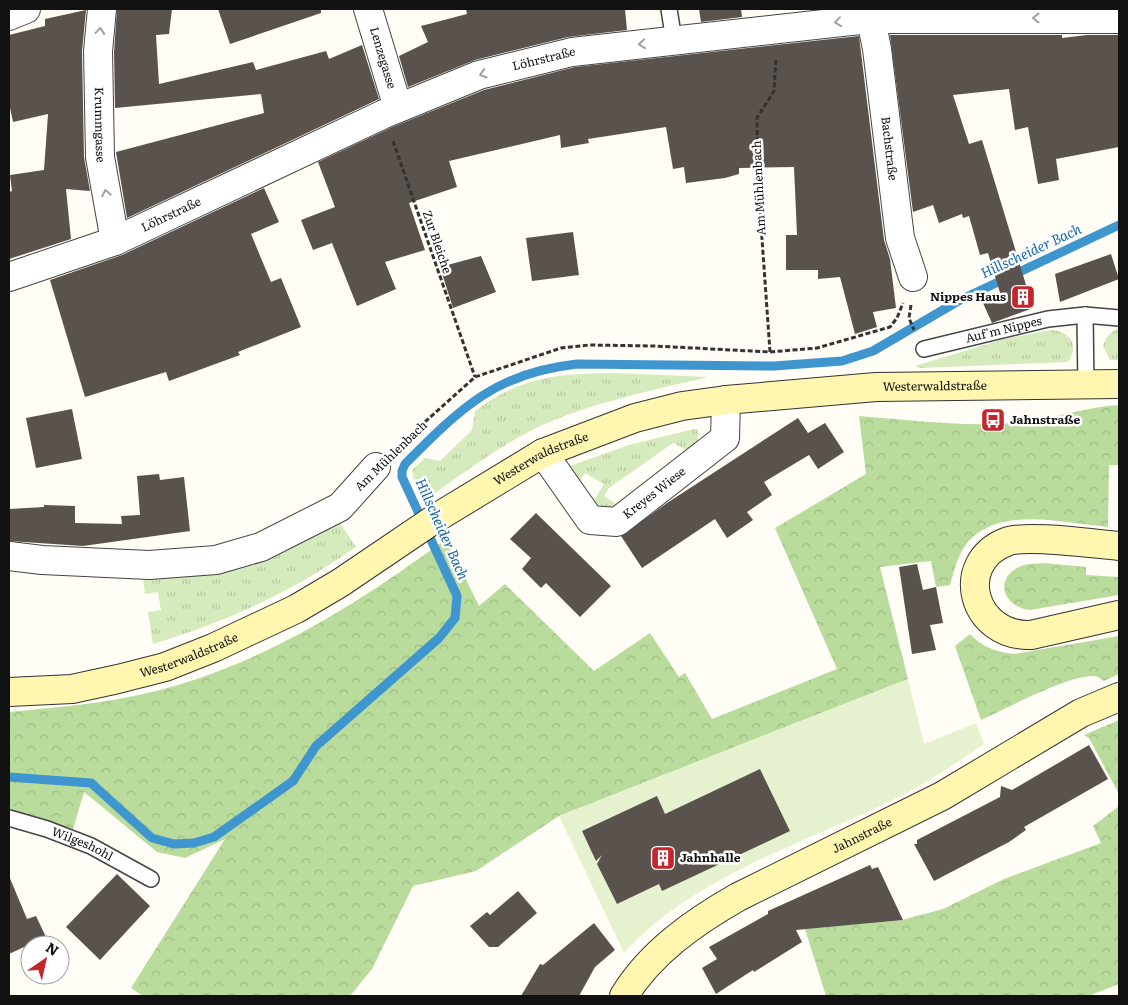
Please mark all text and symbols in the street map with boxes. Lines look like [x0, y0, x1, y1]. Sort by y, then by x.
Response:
one-way arrow [1031, 13, 1039, 23]
one-way arrow [834, 16, 842, 27]
street label: Lenzegasse [366, 24, 402, 91]
one-way arrow [94, 26, 105, 34]
one-way arrow [638, 38, 646, 49]
street label: Löhrstraße [510, 42, 576, 74]
one-way arrow [479, 69, 487, 79]
street label: Krummgasse [91, 87, 111, 164]
street label: Bachstraße [877, 115, 903, 181]
street label: Am Mühlenbach [747, 140, 769, 236]
one-way arrow [102, 188, 112, 197]
street label: Löhrstraße [138, 192, 204, 236]
street label: Zur Bleiche [419, 208, 457, 276]
water label: Hillscheider Bach [977, 218, 1085, 282]
building icon: Nippes Haus [1010, 284, 1036, 310]
place label: Nippes Haus [930, 287, 1006, 305]
street label: Auf'm Nippes [963, 311, 1044, 347]
street label: Westerwaldstraße [883, 376, 987, 395]
bus stop icon: Jahnstraße [980, 407, 1006, 433]
place label: Jahnstraße [1010, 410, 1080, 428]
street label: Am Mühlenbach [350, 416, 431, 495]
street label: Westerwaldstraße [490, 427, 591, 489]
street label: Kreyes Wiese [618, 462, 689, 523]
water label: Hillscheider Bach [412, 475, 475, 583]
street label: Westerwaldstraße [137, 628, 241, 681]
street label: Jahnstraße [829, 812, 895, 857]
street label: Wilgeshohl [49, 822, 117, 865]
building icon: Jahnhalle [650, 845, 676, 871]
place label: Jahnhalle [680, 848, 741, 866]
north arrow [20, 935, 70, 985]
text: N [42, 937, 63, 960]

